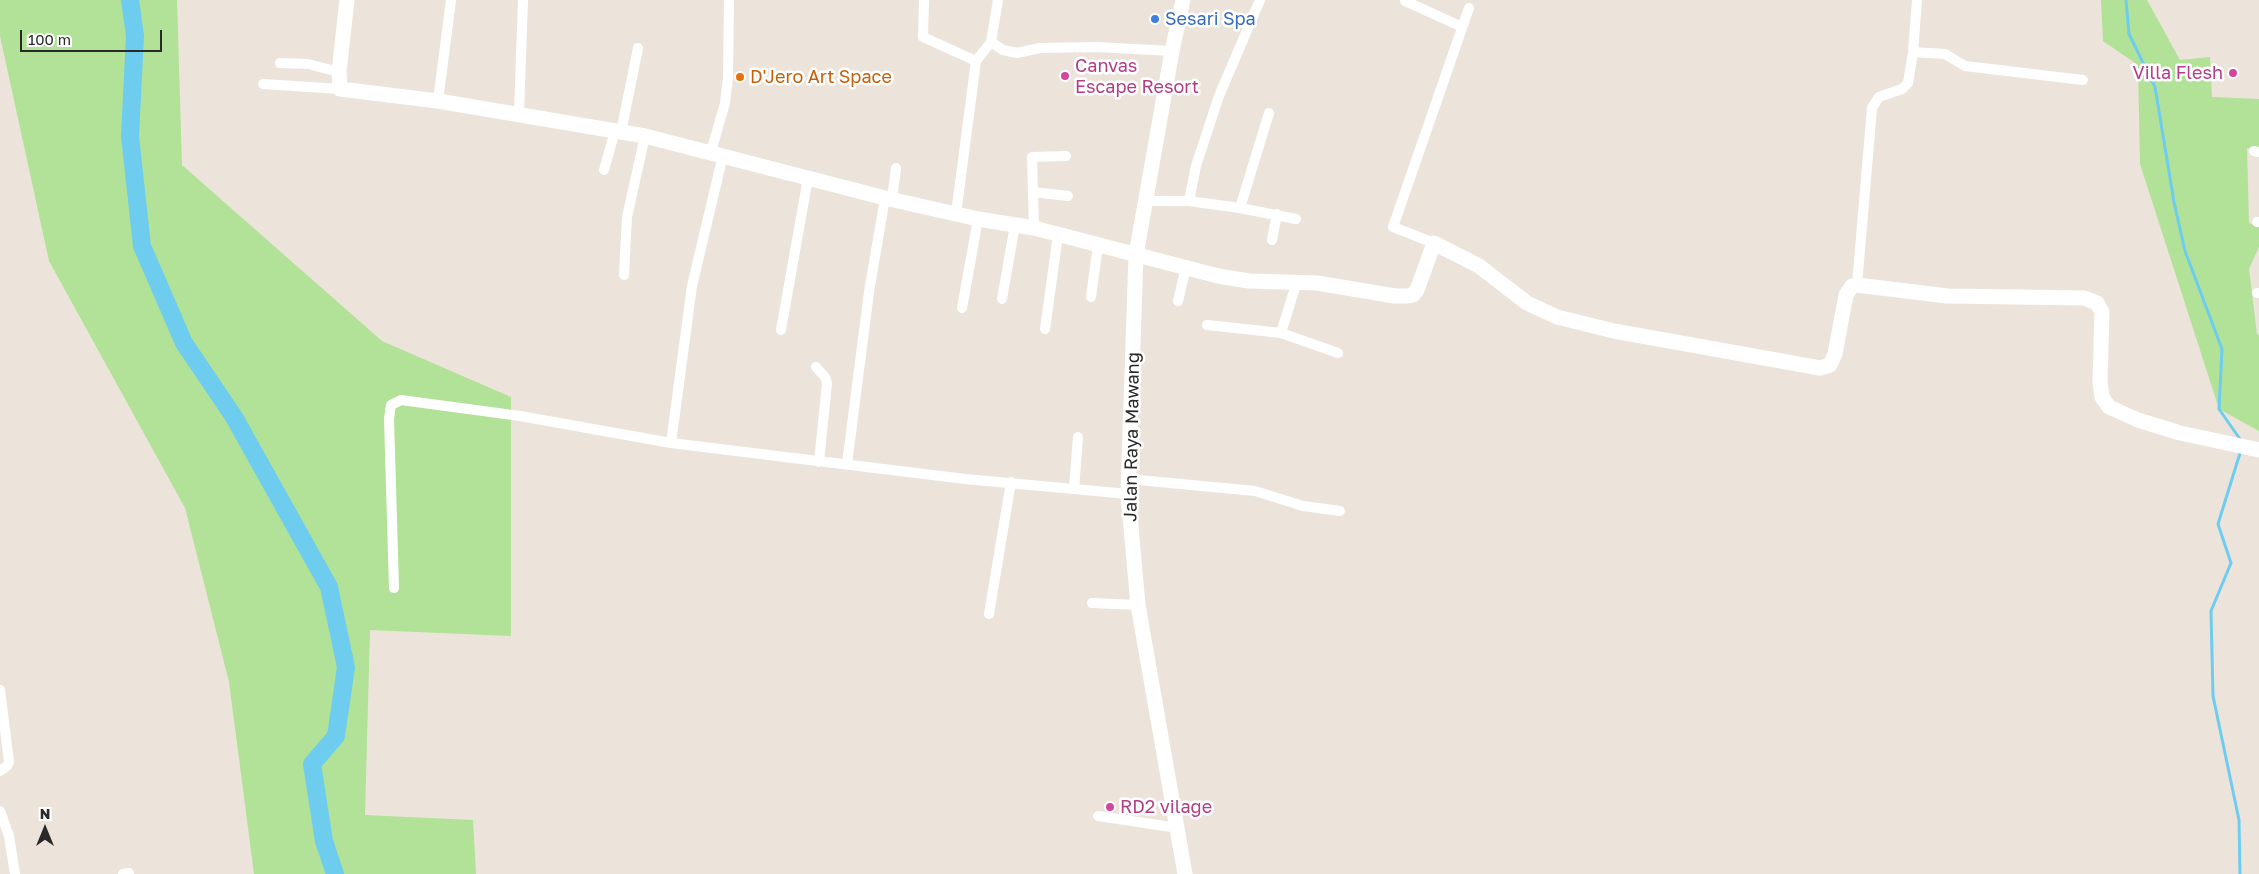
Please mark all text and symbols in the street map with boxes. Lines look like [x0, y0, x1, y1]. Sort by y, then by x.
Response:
place label: Sesari Spa [1165, 8, 1256, 30]
marker: Sesari Spa [1149, 13, 1161, 25]
scale bar [22, 20, 165, 52]
text: 100 m [28, 30, 71, 48]
place label: Canvas Escape Resort [1075, 55, 1199, 98]
place label: Villa Flesh [2133, 62, 2223, 84]
place label: D'Jero Art Space [750, 66, 892, 88]
marker: Villa Flesh [2227, 67, 2239, 79]
marker: Canvas Escape Resort [1059, 70, 1071, 82]
marker: D'Jero Art Space [734, 71, 746, 83]
street label: Jalan Raya Mawang [1120, 352, 1144, 522]
place label: RD2 vilage [1120, 796, 1212, 818]
marker: RD2 vilage [1104, 801, 1116, 813]
north arrow [20, 804, 70, 854]
text: N [40, 805, 50, 822]

